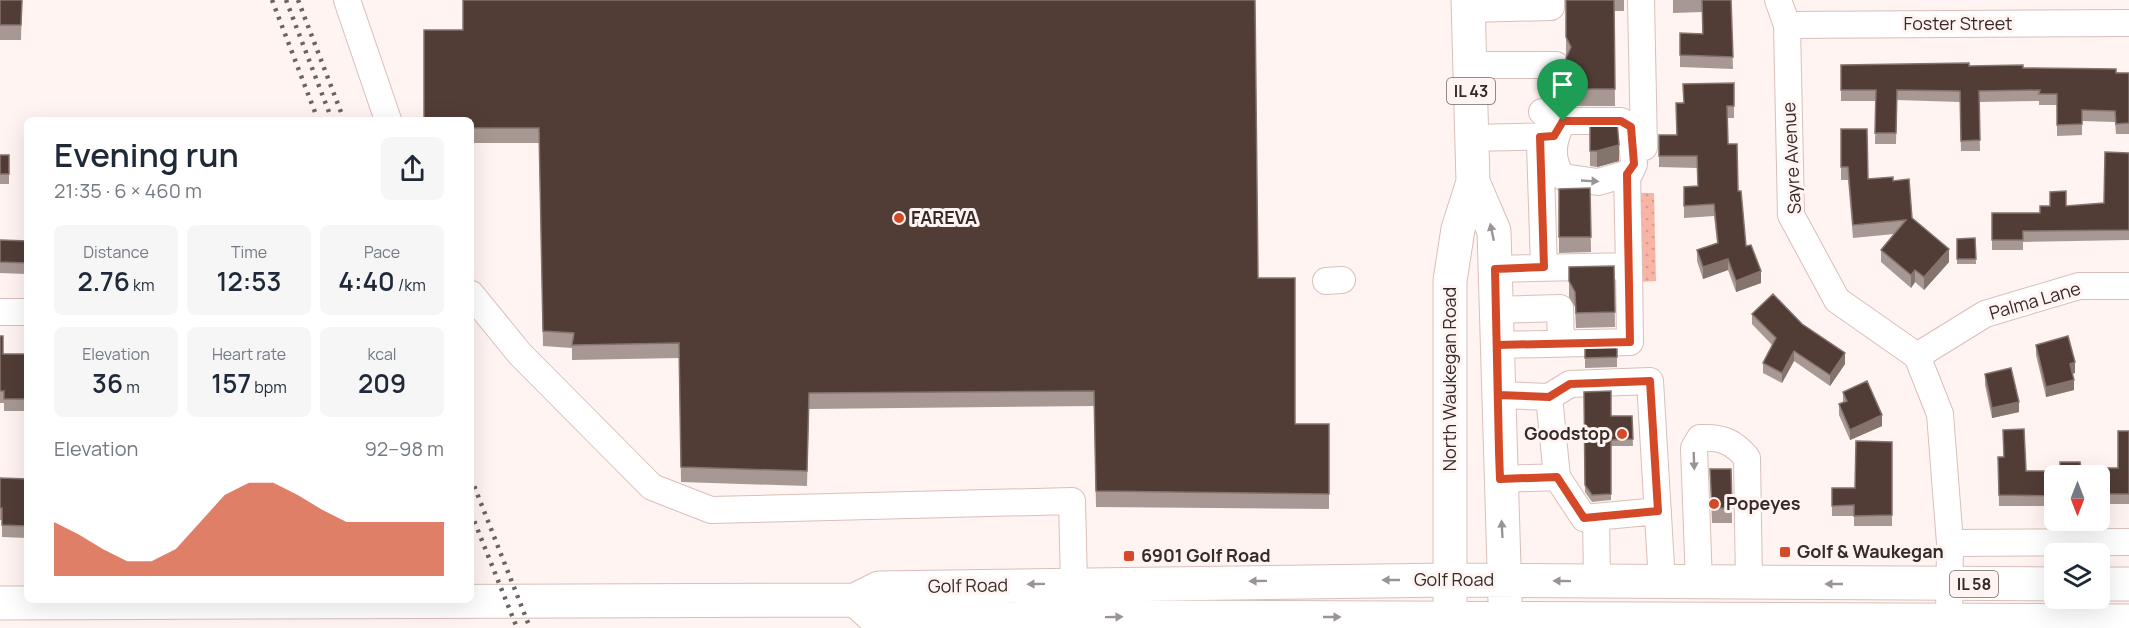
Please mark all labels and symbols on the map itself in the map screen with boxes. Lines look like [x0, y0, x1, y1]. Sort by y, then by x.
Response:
street label: Foster Street [1903, 11, 2013, 35]
pin [1537, 59, 1588, 121]
road number: IL 43 [1447, 78, 1495, 104]
street label: Sayre Avenue [1776, 101, 1806, 215]
one-way arrow [1581, 176, 1600, 185]
place label: FAREVA [911, 205, 977, 229]
marker: FAREVA [892, 211, 906, 225]
one-way arrow [1487, 222, 1496, 241]
street label: Palma Lane [1986, 276, 2083, 325]
street label: North Waukegan Road [1437, 287, 1461, 471]
place label: Goodstop [1524, 421, 1610, 445]
marker: Goodstop [1615, 427, 1629, 441]
one-way arrow [1690, 452, 1699, 471]
north arrow [2044, 465, 2110, 531]
place label: Popeyes [1726, 491, 1801, 515]
marker: Popeyes [1707, 497, 1721, 511]
one-way arrow [1497, 520, 1506, 539]
place label: Golf & Waukegan [1797, 539, 1944, 563]
place label: 6901 Golf Road [1141, 543, 1270, 567]
marker: Golf & Waukegan [1778, 545, 1792, 559]
marker: 6901 Golf Road [1122, 549, 1136, 563]
street label: Golf Road [1414, 567, 1494, 591]
road number: IL 58 [1950, 571, 1998, 597]
street label: Golf Road [928, 572, 1008, 598]
one-way arrow [1382, 575, 1401, 585]
one-way arrow [1248, 576, 1267, 586]
one-way arrow [1552, 576, 1571, 586]
one-way arrow [1824, 579, 1843, 589]
one-way arrow [1026, 580, 1045, 589]
one-way arrow [1105, 612, 1124, 622]
one-way arrow [1323, 612, 1342, 622]

